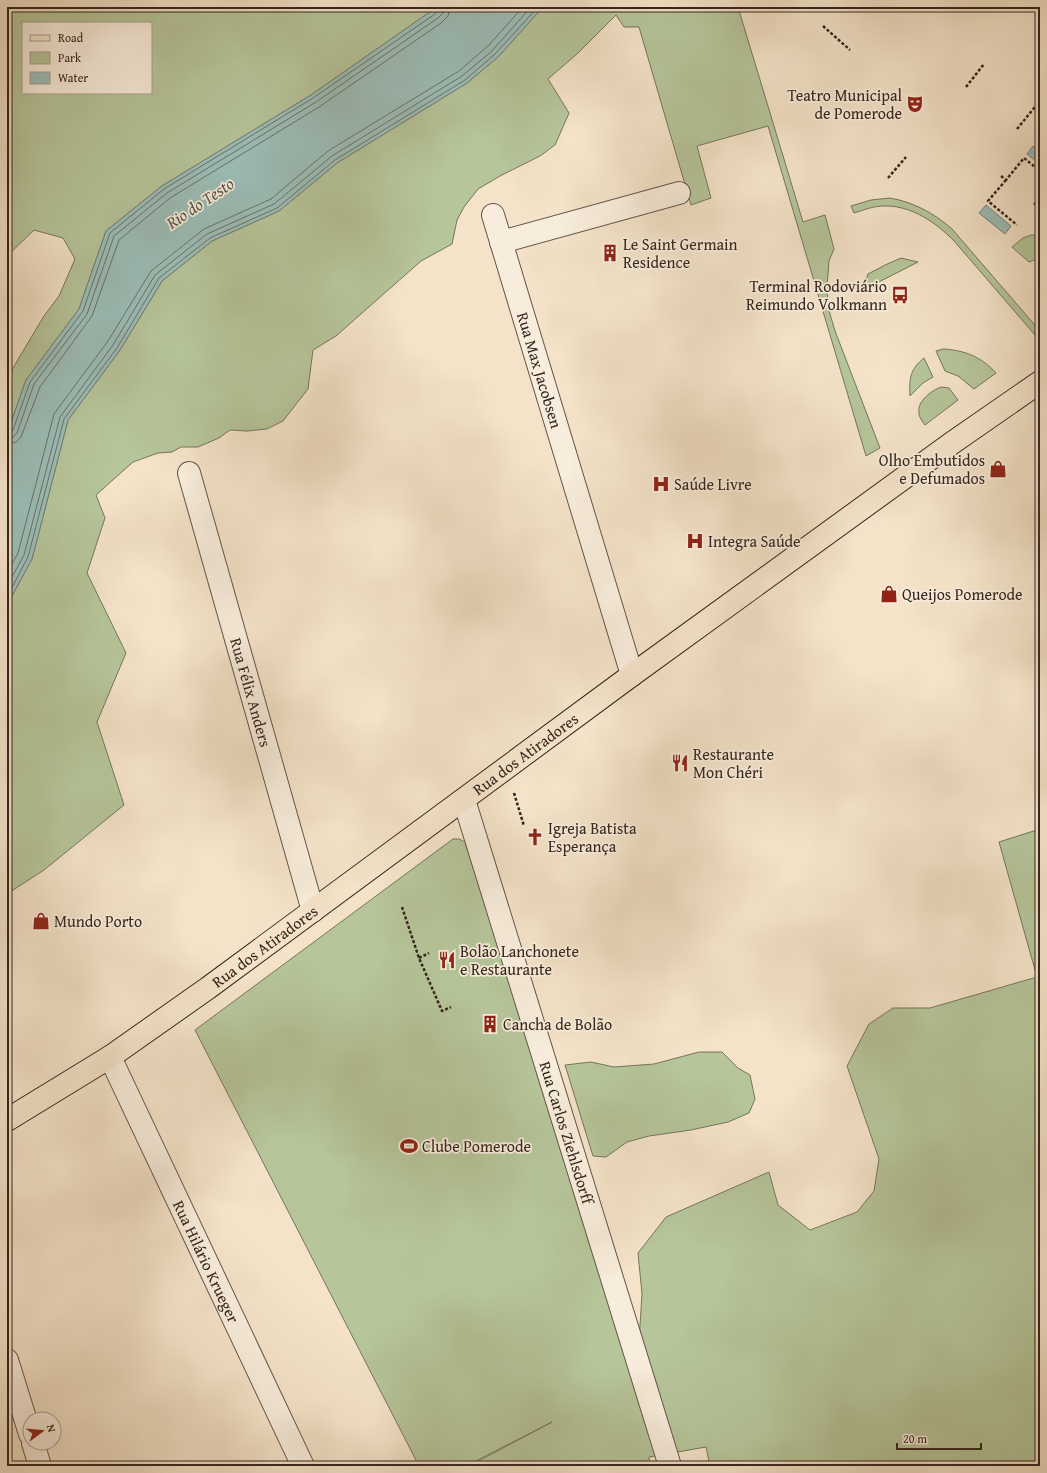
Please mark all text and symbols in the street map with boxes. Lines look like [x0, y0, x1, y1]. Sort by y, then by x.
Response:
legend [22, 22, 152, 94]
text: Road [58, 29, 84, 46]
text: Park [58, 49, 82, 66]
text: Water [58, 69, 88, 86]
place label: Teatro Municipal de Pomerode [787, 83, 903, 125]
theatre icon: Teatro Municipal de Pomerode [905, 94, 925, 114]
water label: Rio do Testo [160, 171, 239, 235]
place label: Le Saint Germain Residence [623, 232, 738, 274]
building icon: Le Saint Germain Residence [600, 243, 620, 263]
place label: Terminal Rodoviário Reimundo Volkmann [746, 274, 887, 316]
bus stop icon: Terminal Rodoviário Reimundo Volkmann [890, 285, 910, 305]
street label: Rua Max Jacobsen [511, 309, 569, 431]
place label: Olho Embutidos e Defumados [879, 448, 985, 490]
shop icon: Olho Embutidos e Defumados [988, 459, 1008, 479]
place label: Saúde Livre [674, 472, 752, 496]
hospital icon: Saúde Livre [651, 474, 671, 494]
place label: Integra Saúde [708, 529, 801, 553]
hospital icon: Integra Saúde [685, 531, 705, 551]
place label: Queijos Pomerode [902, 582, 1023, 606]
shop icon: Queijos Pomerode [879, 584, 899, 604]
street label: Rua Félix Anders [224, 635, 278, 750]
street label: Rua dos Atiradores [467, 707, 583, 801]
place label: Restaurante Mon Chéri [693, 742, 774, 784]
restaurant icon: Restaurante Mon Chéri [670, 753, 690, 773]
place label: Igreja Batista Esperança [548, 816, 637, 858]
church icon: Igreja Batista Esperança [525, 827, 545, 847]
street label: Rua dos Atiradores [207, 899, 323, 993]
place label: Mundo Porto [54, 909, 142, 933]
shop icon: Mundo Porto [31, 911, 51, 931]
place label: Bolão Lanchonete e Restaurante [460, 939, 579, 981]
restaurant icon: Bolão Lanchonete e Restaurante [437, 950, 457, 970]
place label: Cancha de Bolão [503, 1012, 612, 1036]
building icon: Cancha de Bolão [480, 1014, 500, 1034]
street label: Rua Carlos Ziehlsdorff [533, 1058, 601, 1209]
place label: Clube Pomerode [422, 1134, 531, 1158]
sports icon: Clube Pomerode [399, 1136, 419, 1156]
street label: Rua Hilário Krueger [167, 1196, 246, 1327]
north arrow [22, 1411, 62, 1451]
text: N [43, 1423, 60, 1435]
scale bar [897, 1425, 981, 1451]
text: 20 m [903, 1430, 927, 1447]

